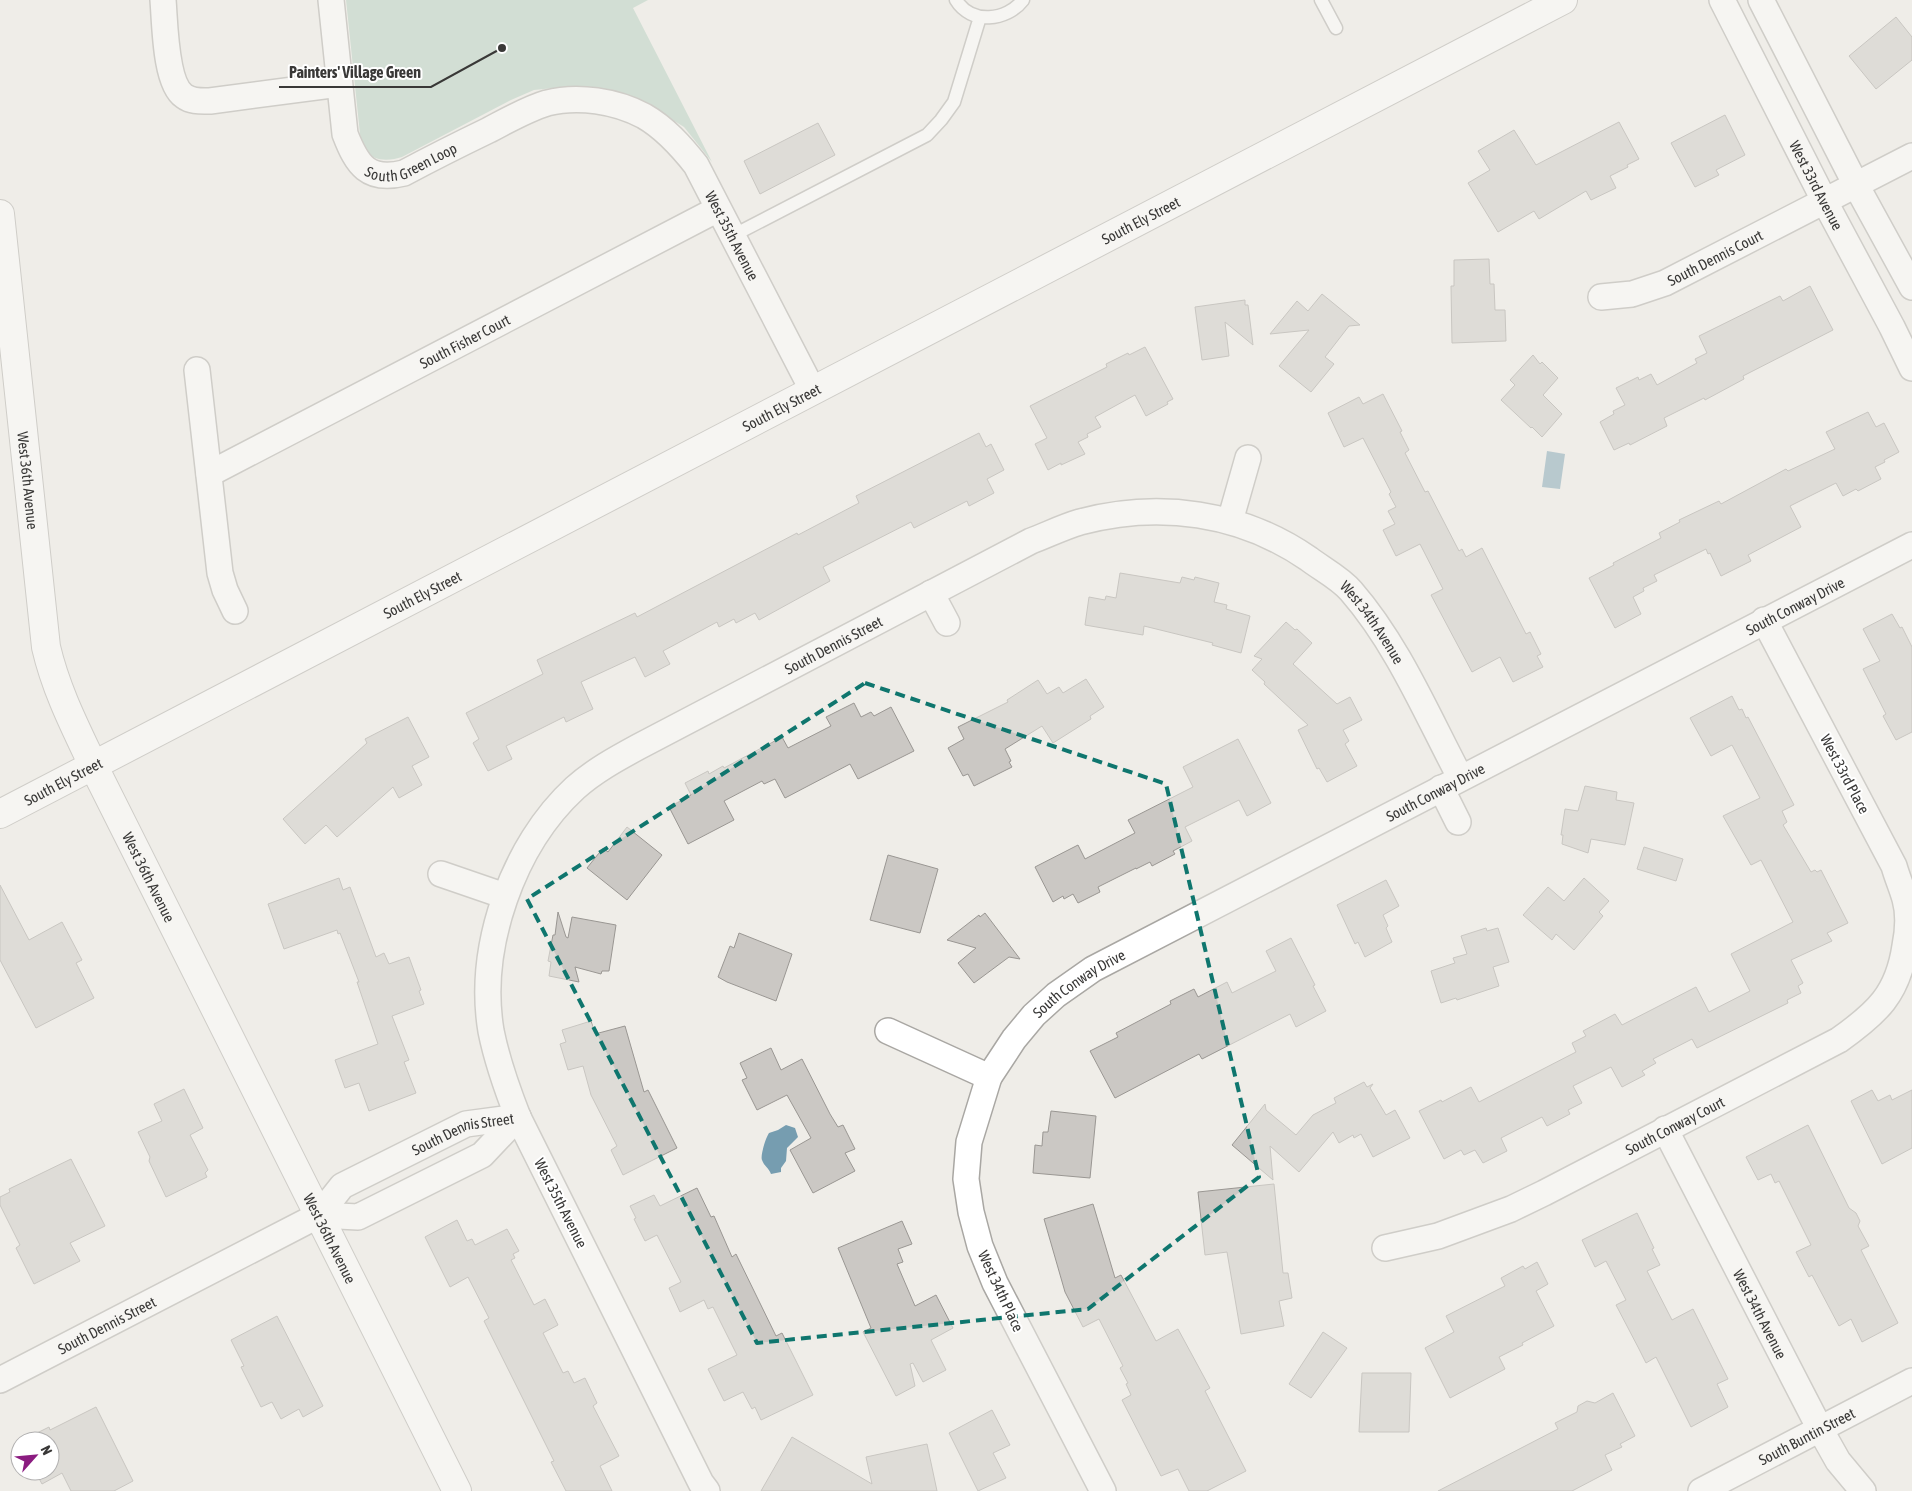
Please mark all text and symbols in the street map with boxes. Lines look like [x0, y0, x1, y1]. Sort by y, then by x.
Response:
callout: Painters' Village Green [279, 56, 431, 87]
text: Painters' Village Green [289, 63, 421, 81]
street label: West 33rd Avenue [1787, 138, 1847, 233]
street label: South Green Loop [362, 139, 459, 184]
street label: West 35th Avenue [702, 188, 763, 283]
street label: South Ely Street [1099, 193, 1183, 247]
street label: South Dennis Court [1664, 226, 1765, 289]
street label: South Fisher Court [416, 311, 512, 371]
street label: South Ely Street [739, 380, 823, 434]
street label: West 36th Avenue [15, 431, 42, 530]
street label: South Ely Street [380, 567, 464, 621]
street label: South Conway Drive [1743, 573, 1847, 638]
street label: West 34th Avenue [1337, 577, 1408, 667]
street label: South Dennis Street [782, 612, 885, 677]
street label: West 33rd Place [1817, 731, 1873, 817]
street label: South Ely Street [21, 754, 105, 809]
street label: South Conway Drive [1383, 759, 1488, 824]
street label: West 36th Avenue [120, 829, 179, 925]
street label: South Conway Drive [1029, 945, 1128, 1021]
street label: South Conway Court [1622, 1093, 1727, 1158]
street label: South Dennis Street [409, 1109, 515, 1158]
street label: West 35th Avenue [531, 1155, 591, 1251]
street label: West 36th Avenue [301, 1190, 360, 1286]
street label: West 34th Place [975, 1248, 1027, 1334]
street label: West 34th Avenue [1730, 1266, 1791, 1362]
street label: South Dennis Street [55, 1293, 158, 1357]
street label: South Buntin Street [1756, 1404, 1857, 1468]
north arrow [10, 1431, 60, 1481]
text: N [38, 1443, 56, 1457]

